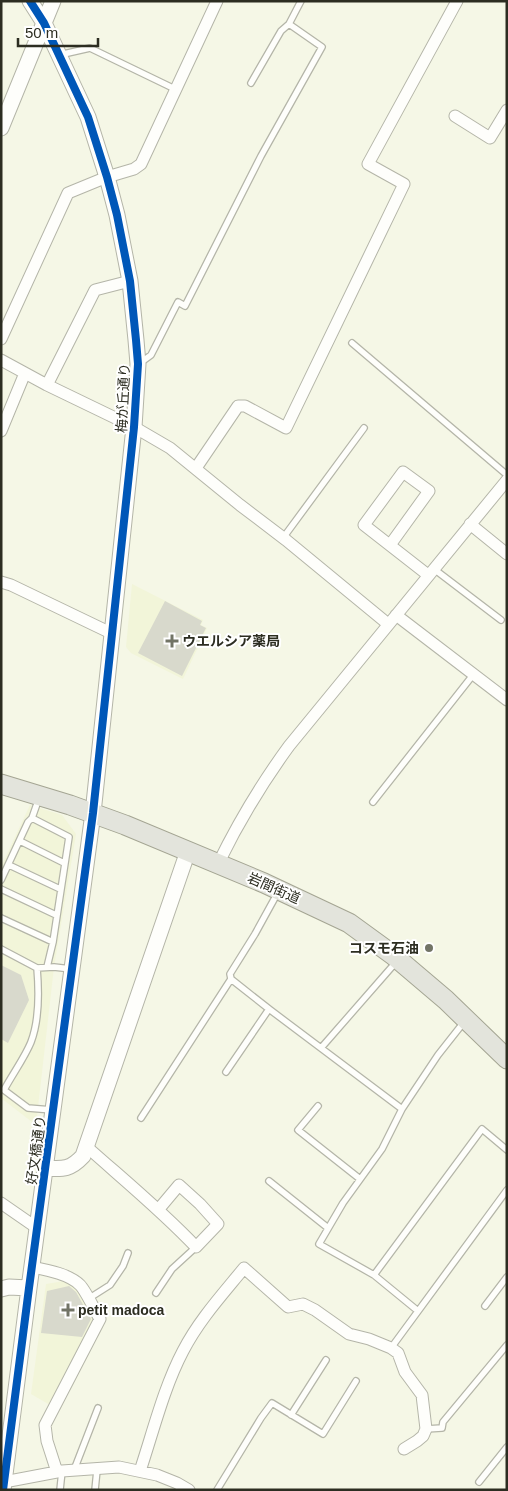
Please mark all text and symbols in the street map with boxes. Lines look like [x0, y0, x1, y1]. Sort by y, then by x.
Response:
scale bar [18, 15, 98, 47]
text: 50 m [25, 24, 58, 41]
street label: 梅が丘通り [113, 363, 133, 433]
place label: ウエルシア薬局 [182, 633, 280, 649]
marker: ウエルシア薬局 [166, 635, 178, 647]
street label: 岩間街道 [245, 869, 303, 907]
place label: コスモ石油 [349, 940, 419, 956]
marker: コスモ石油 [423, 942, 435, 954]
street label: 好文橋通り [23, 1114, 49, 1186]
place label: petit madoca [78, 1302, 165, 1318]
marker: petit madoca [62, 1304, 74, 1316]

